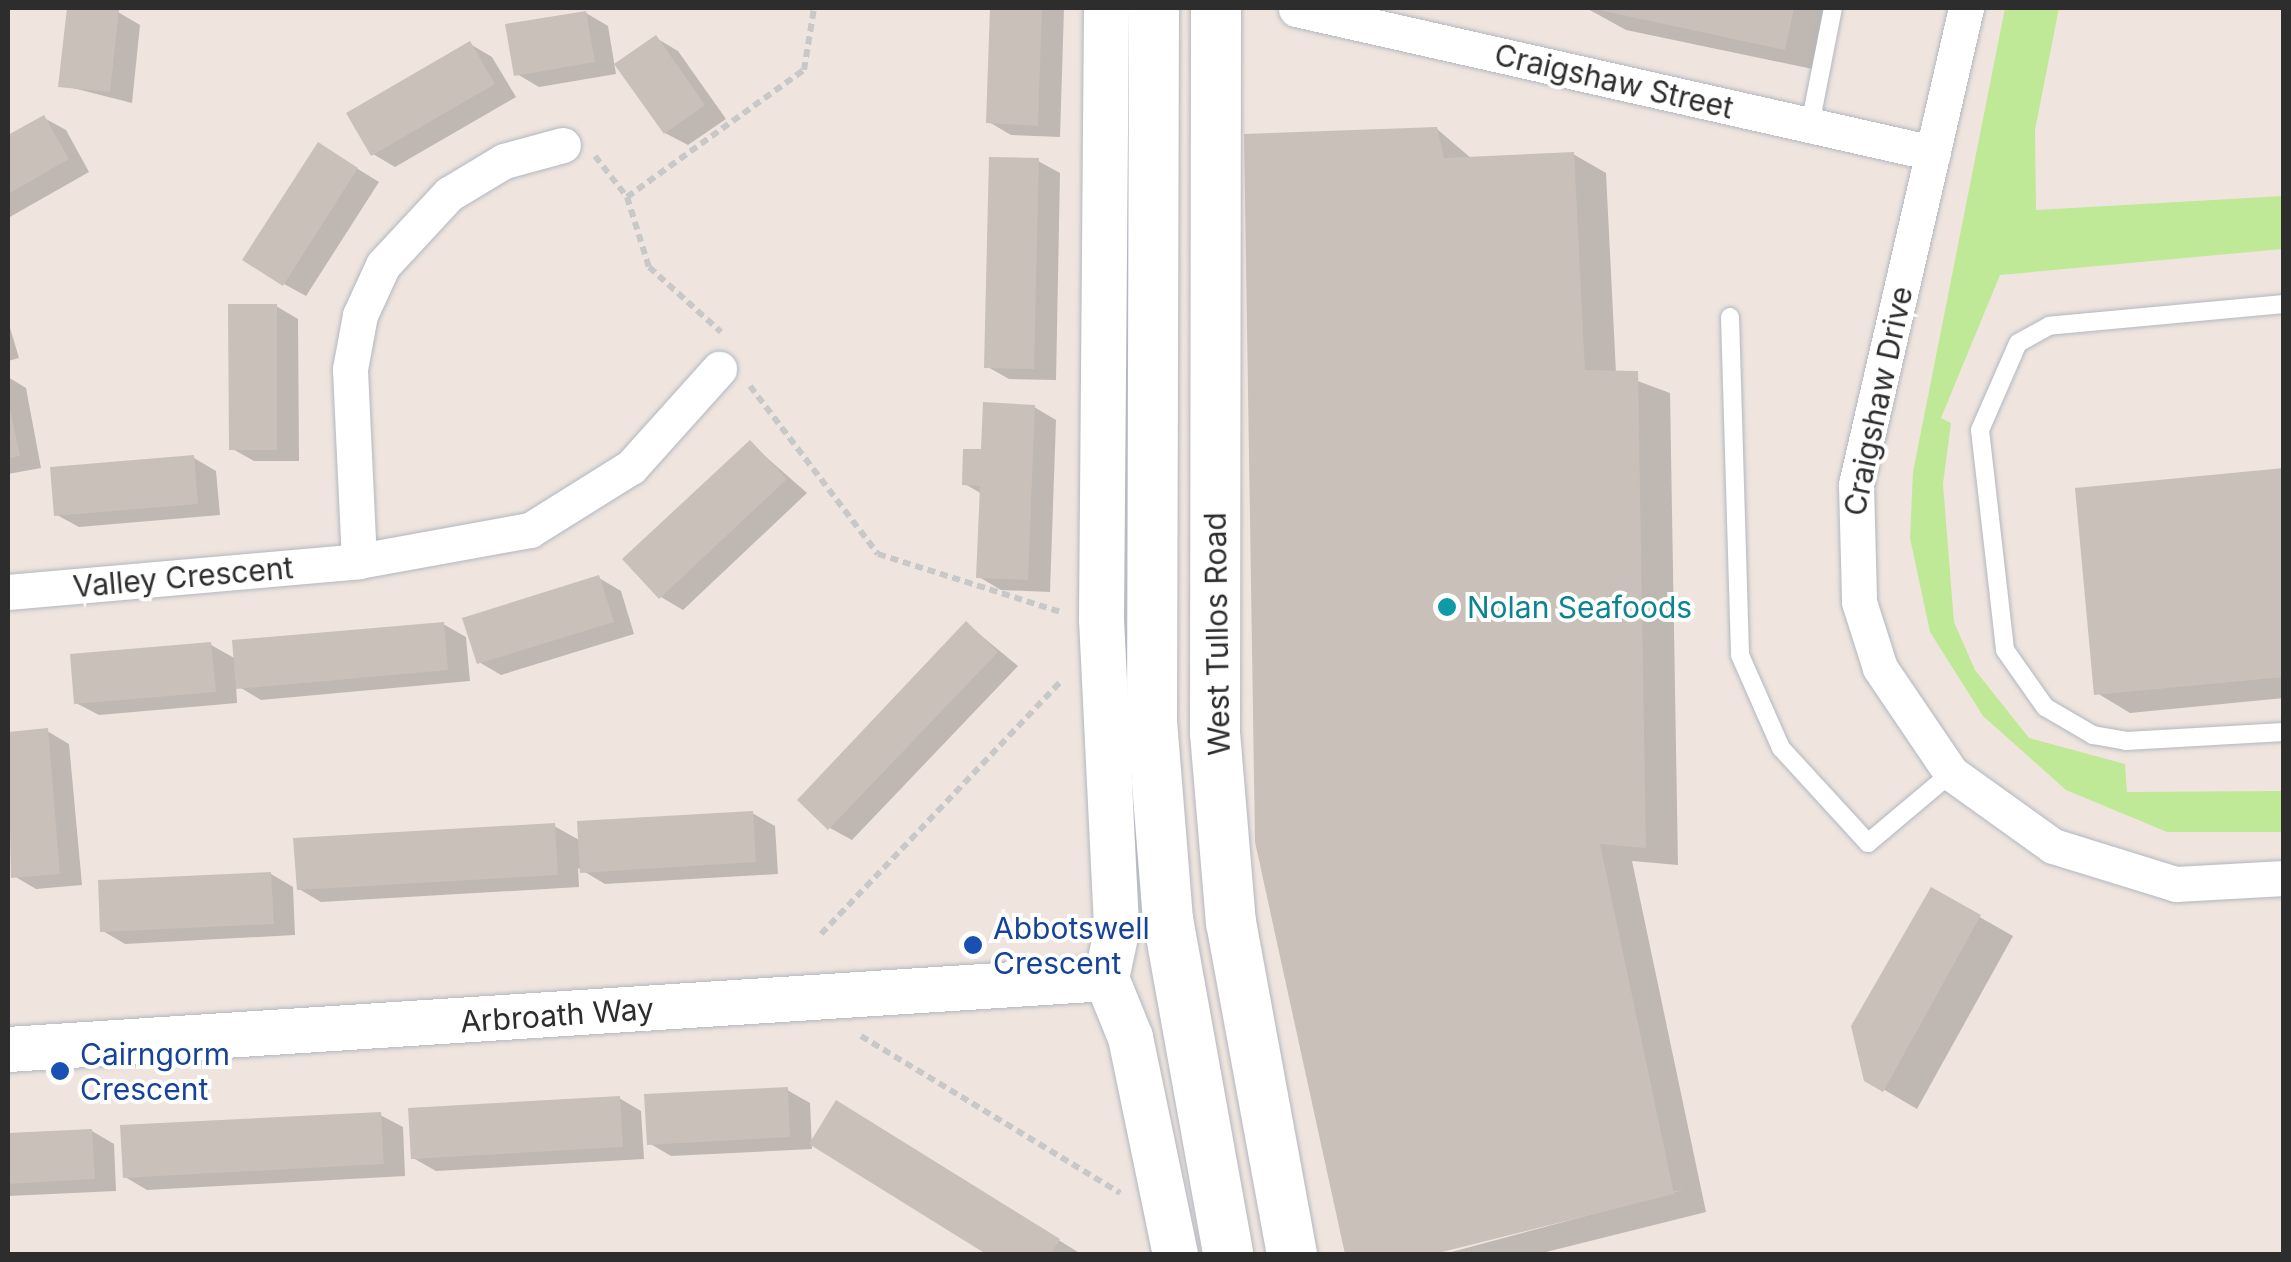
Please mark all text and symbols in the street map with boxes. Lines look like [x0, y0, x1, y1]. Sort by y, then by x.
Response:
street label: Craigshaw Street [1491, 36, 1737, 126]
street label: Craigshaw Drive [1836, 283, 1920, 519]
street label: West Tullos Road [1197, 512, 1237, 756]
street label: Valley Crescent [71, 549, 295, 605]
place label: Nolan Seafoods [1467, 589, 1692, 625]
marker: Nolan Seafoods [1436, 596, 1458, 618]
place label: Abbotswell Crescent [993, 910, 1150, 980]
marker: Abbotswell Crescent [962, 934, 984, 956]
street label: Arbroath Way [459, 990, 655, 1040]
place label: Cairngorm Crescent [80, 1036, 230, 1106]
marker: Cairngorm Crescent [49, 1060, 71, 1082]

